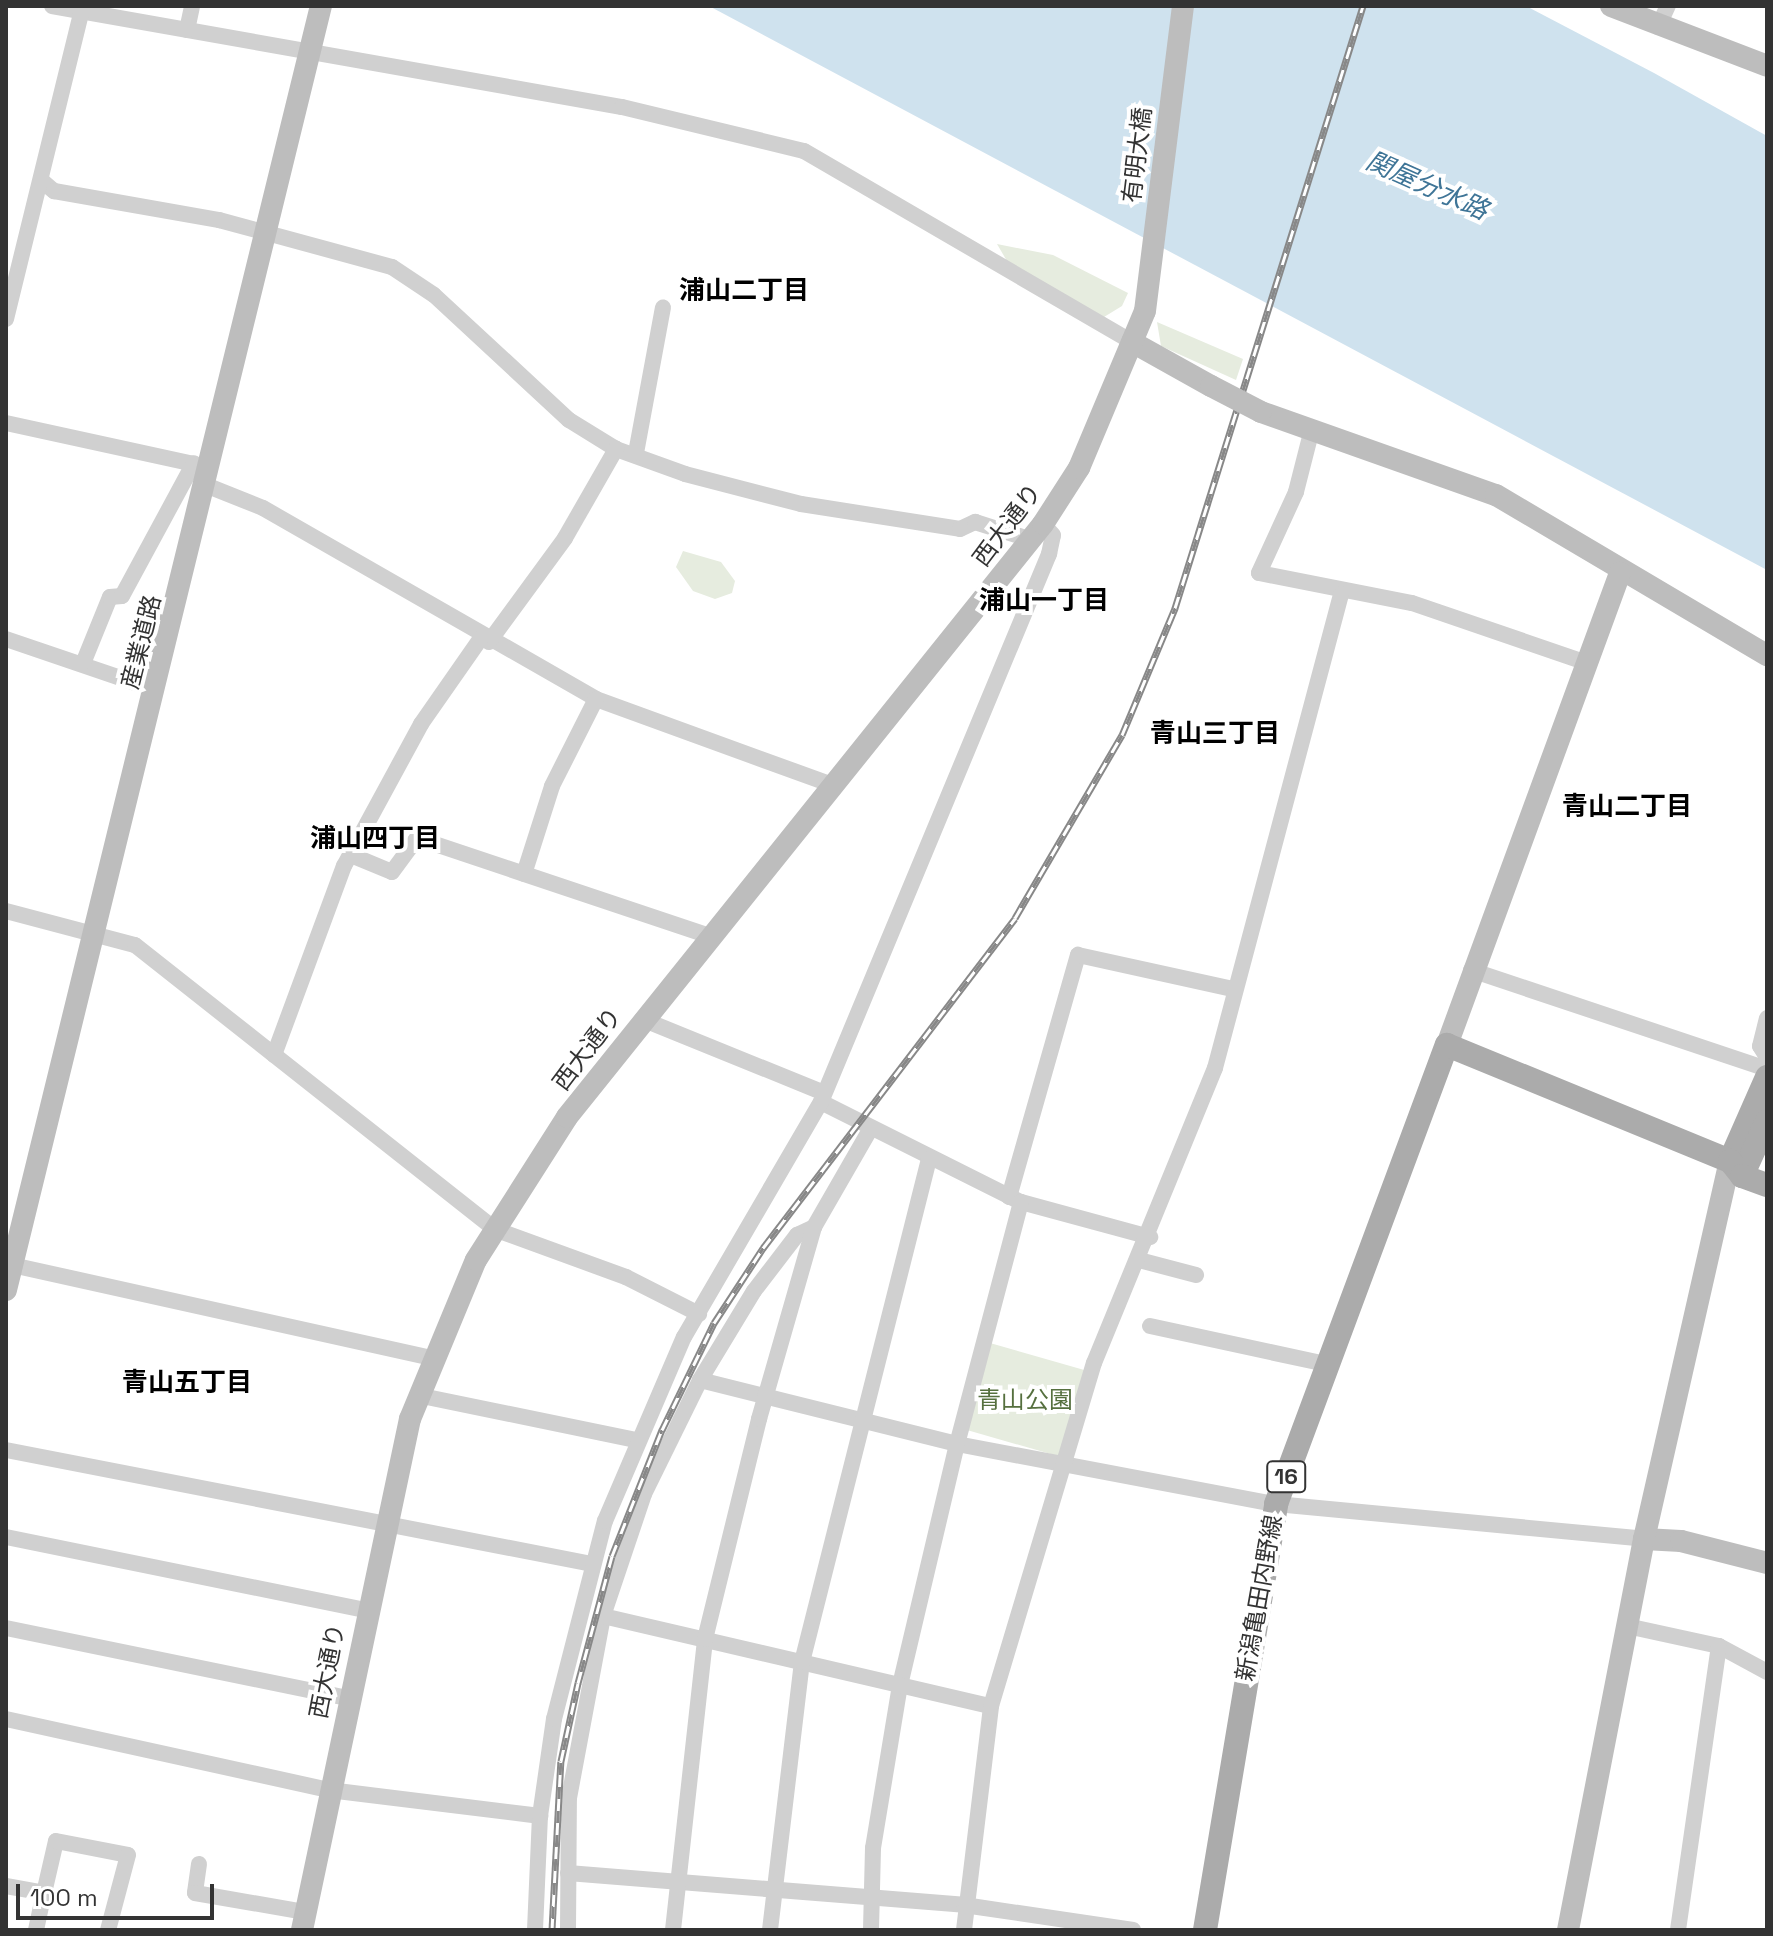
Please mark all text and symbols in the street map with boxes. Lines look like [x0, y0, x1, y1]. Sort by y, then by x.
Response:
street label: 有明大橋 [1117, 106, 1157, 204]
water label: 関屋分水路 [1361, 145, 1493, 227]
district label: 浦山二丁目 [679, 275, 809, 307]
street label: 西大通り [967, 478, 1047, 572]
district label: 浦山一丁目 [979, 585, 1109, 617]
street label: 産業道路 [115, 592, 167, 692]
district label: 青山三丁目 [1150, 718, 1280, 750]
district label: 青山二丁目 [1562, 791, 1692, 823]
district label: 浦山四丁目 [310, 823, 440, 855]
street label: 西大通り [547, 1002, 627, 1096]
district label: 青山五丁目 [122, 1367, 252, 1399]
park label: 青山公園 [977, 1386, 1073, 1414]
road number: 16 [1266, 1459, 1306, 1495]
street label: 新潟亀田内野線 [1230, 1513, 1288, 1683]
street label: 西大通り [304, 1621, 350, 1721]
scale bar [20, 1868, 218, 1918]
text: 100 m [30, 1882, 98, 1913]

